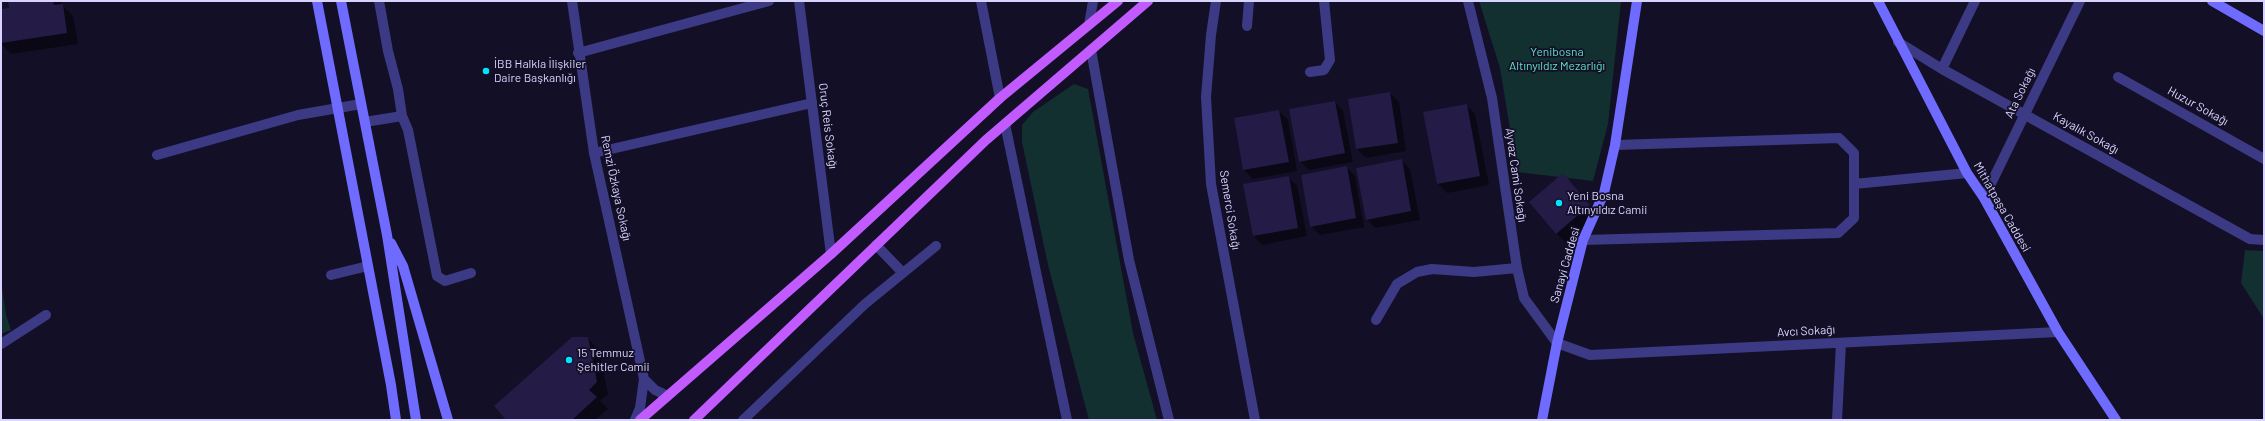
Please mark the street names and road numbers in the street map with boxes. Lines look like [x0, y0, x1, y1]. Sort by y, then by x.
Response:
street label: Ata Sokağı [2002, 65, 2038, 121]
street label: Oruç Reis Sokağı [816, 82, 840, 170]
street label: Huzur Sokağı [2165, 83, 2231, 129]
street label: Kayalık Sokağı [2051, 109, 2121, 157]
street label: Ayvaz Cami Sokağı [1502, 127, 1530, 223]
street label: Remzi Özkaya Sokağı [598, 134, 634, 242]
street label: Mithatpaşa Caddesi [1970, 159, 2034, 255]
street label: Semerci Sokağı [1217, 169, 1243, 251]
street label: Sanayi Caddesi [1547, 225, 1583, 305]
street label: Avcı Sokağı [1777, 322, 1835, 340]

